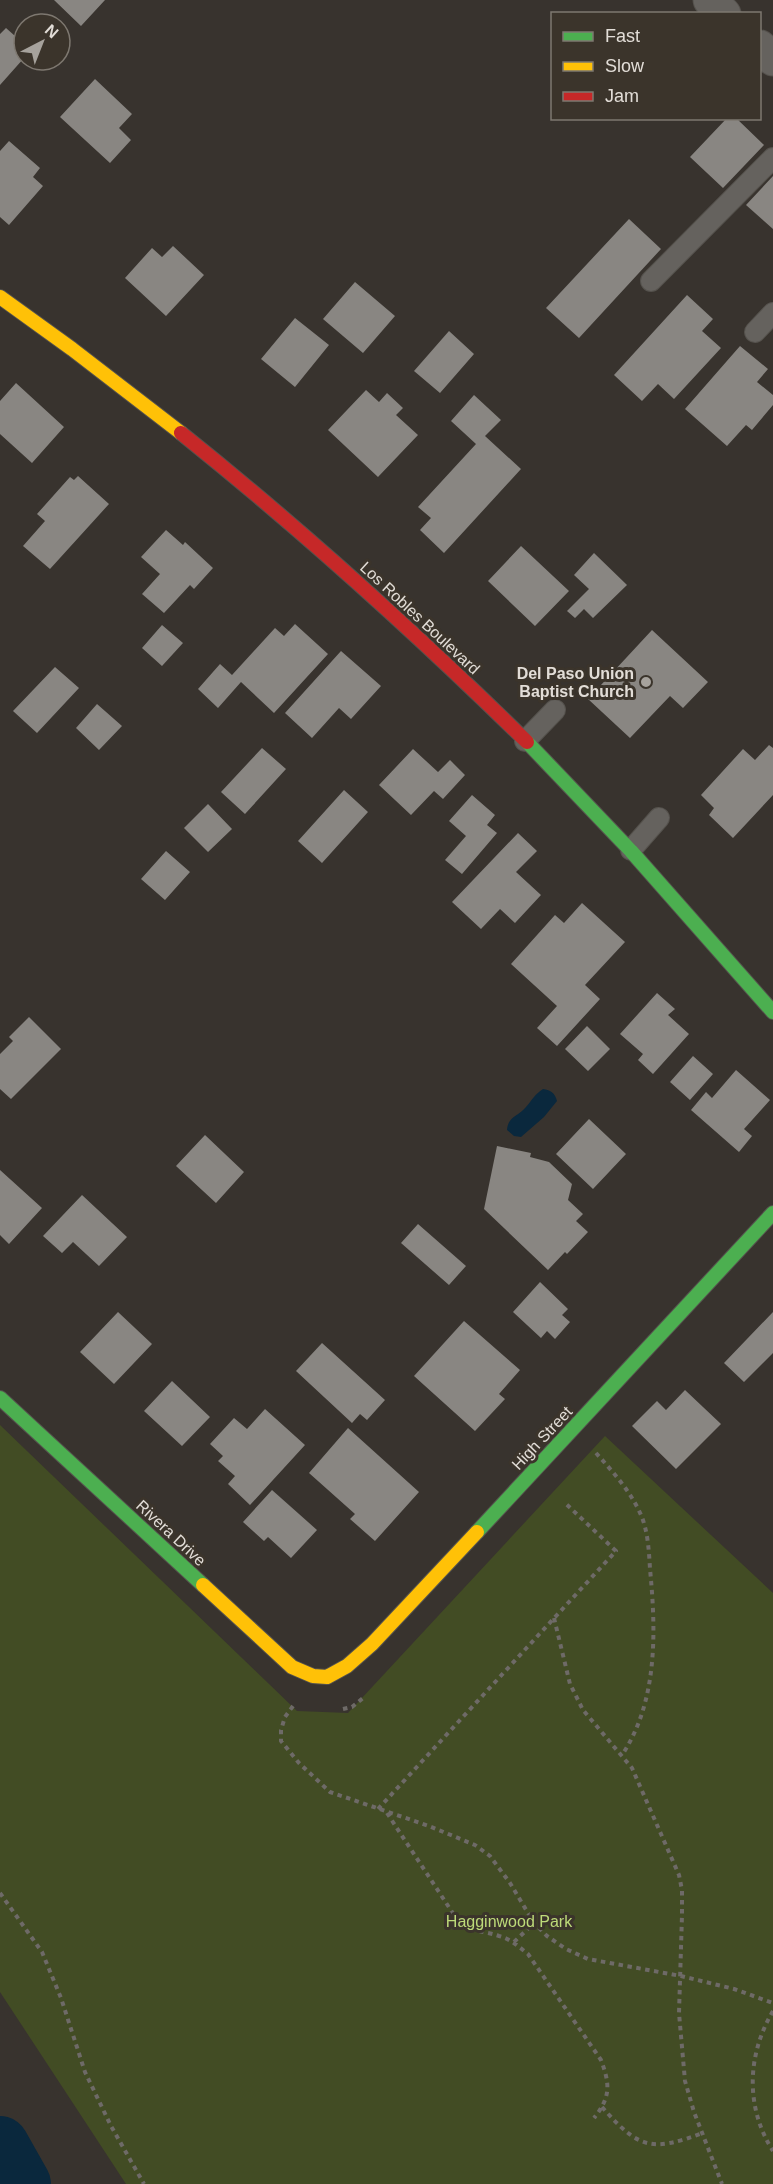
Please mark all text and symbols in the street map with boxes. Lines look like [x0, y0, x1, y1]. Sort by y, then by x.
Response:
north arrow [12, 12, 72, 72]
legend [551, 12, 761, 120]
text: N [42, 21, 62, 41]
text: Fast [605, 26, 640, 46]
text: Slow [605, 56, 645, 76]
text: Jam [605, 86, 639, 106]
street label: Los Robles Boulevard [357, 558, 483, 678]
place label: Del Paso Union Baptist Church [517, 665, 634, 700]
marker: Del Paso Union Baptist Church [639, 675, 653, 689]
street label: High Street [508, 1403, 576, 1473]
street label: Rivera Drive [133, 1497, 209, 1569]
park label: Hagginwood Park [446, 1913, 573, 1930]

